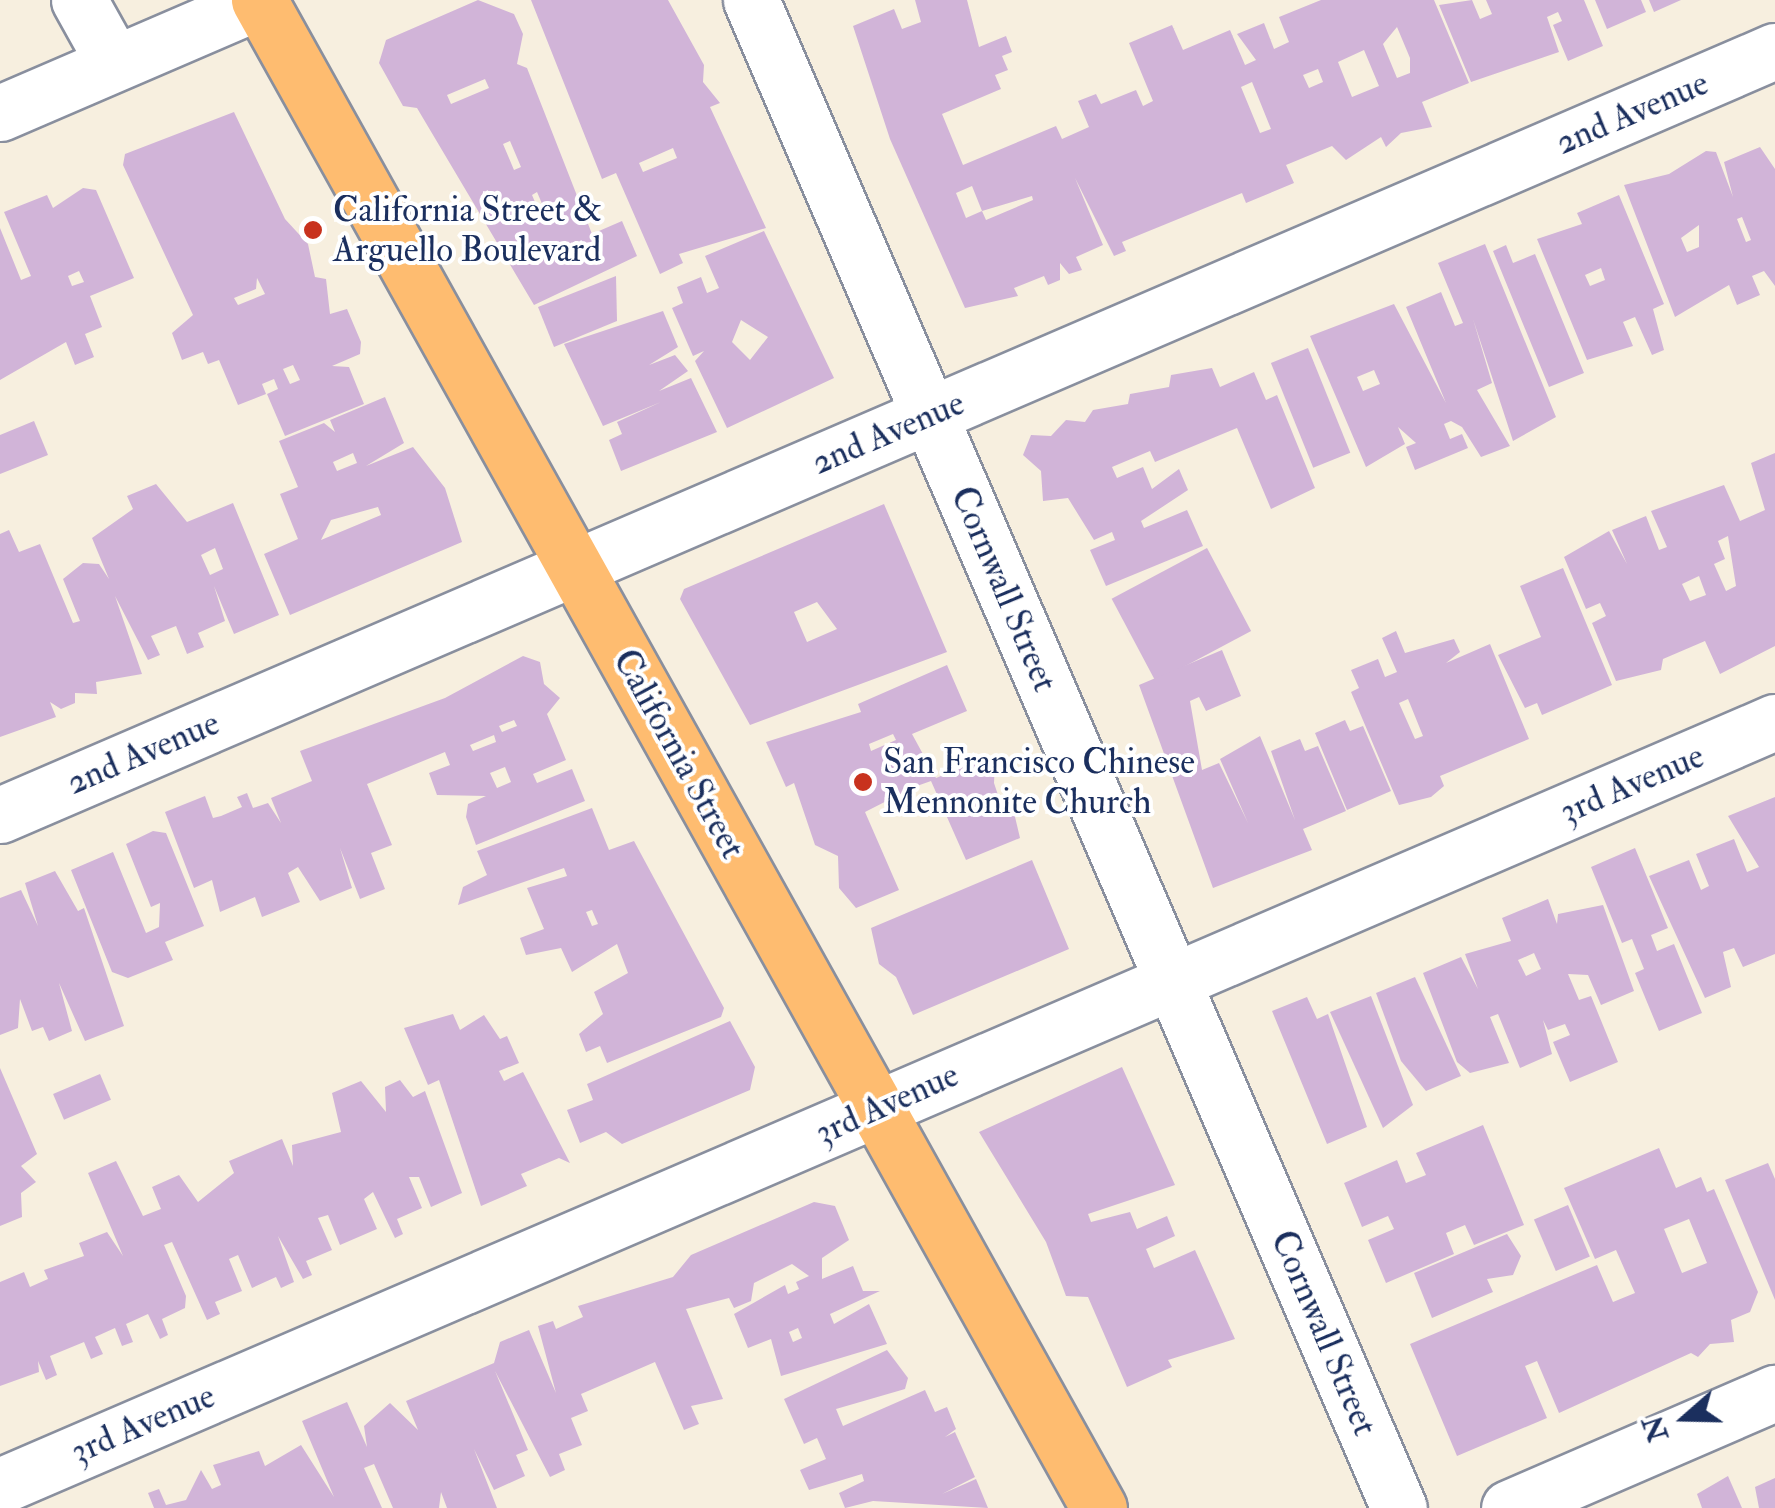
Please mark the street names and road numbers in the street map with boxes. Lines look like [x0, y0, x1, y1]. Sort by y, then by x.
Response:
street label: 2nd Avenue [1549, 62, 1715, 164]
street label: 2nd Avenue [805, 382, 971, 484]
street label: Cornwall Street [942, 480, 1066, 698]
street label: California Street [604, 642, 754, 866]
street label: 2nd Avenue [60, 702, 226, 804]
street label: 3rd Avenue [1554, 735, 1710, 833]
street label: 3rd Avenue [809, 1054, 965, 1154]
street label: Cornwall Street [1262, 1224, 1386, 1442]
street label: 3rd Avenue [65, 1375, 221, 1473]

